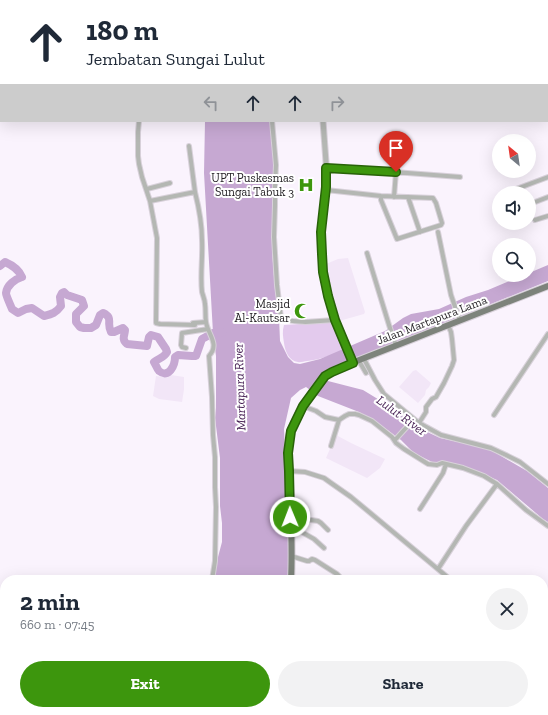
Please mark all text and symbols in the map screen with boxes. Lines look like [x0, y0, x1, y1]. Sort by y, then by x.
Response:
text: 180 m [86, 14, 158, 47]
icon: ahead [20, 16, 72, 68]
text: Jembatan Sungai Lulut [86, 48, 265, 70]
icon: left [200, 92, 222, 114]
icon: ahead [242, 92, 264, 114]
icon: ahead [284, 92, 306, 114]
icon: right [326, 92, 348, 114]
pin [379, 131, 413, 172]
north arrow [492, 134, 536, 178]
map controls [492, 134, 536, 282]
icon: arrive [385, 137, 407, 159]
place label: UPT Puskesmas Sungai Tabuk 3 [211, 171, 294, 199]
hospital icon: UPT Puskesmas Sungai Tabuk 3 [297, 176, 315, 194]
button: sound [492, 186, 536, 230]
button: search [492, 238, 536, 282]
street label: Jalan Martapura Lama [375, 293, 489, 347]
place label: Masjid Al-Kautsar [235, 297, 290, 325]
mosque icon: Masjid Al-Kautsar [293, 302, 311, 320]
water label: Martapura River [230, 342, 249, 431]
water label: Lulut River [374, 392, 430, 439]
position arrow [269, 496, 311, 538]
text: 2 min [20, 587, 80, 616]
button: close [486, 588, 528, 630]
text: 660 m · 07:45 [20, 617, 94, 632]
button: Exit [20, 661, 270, 707]
button: Share [278, 661, 528, 707]

